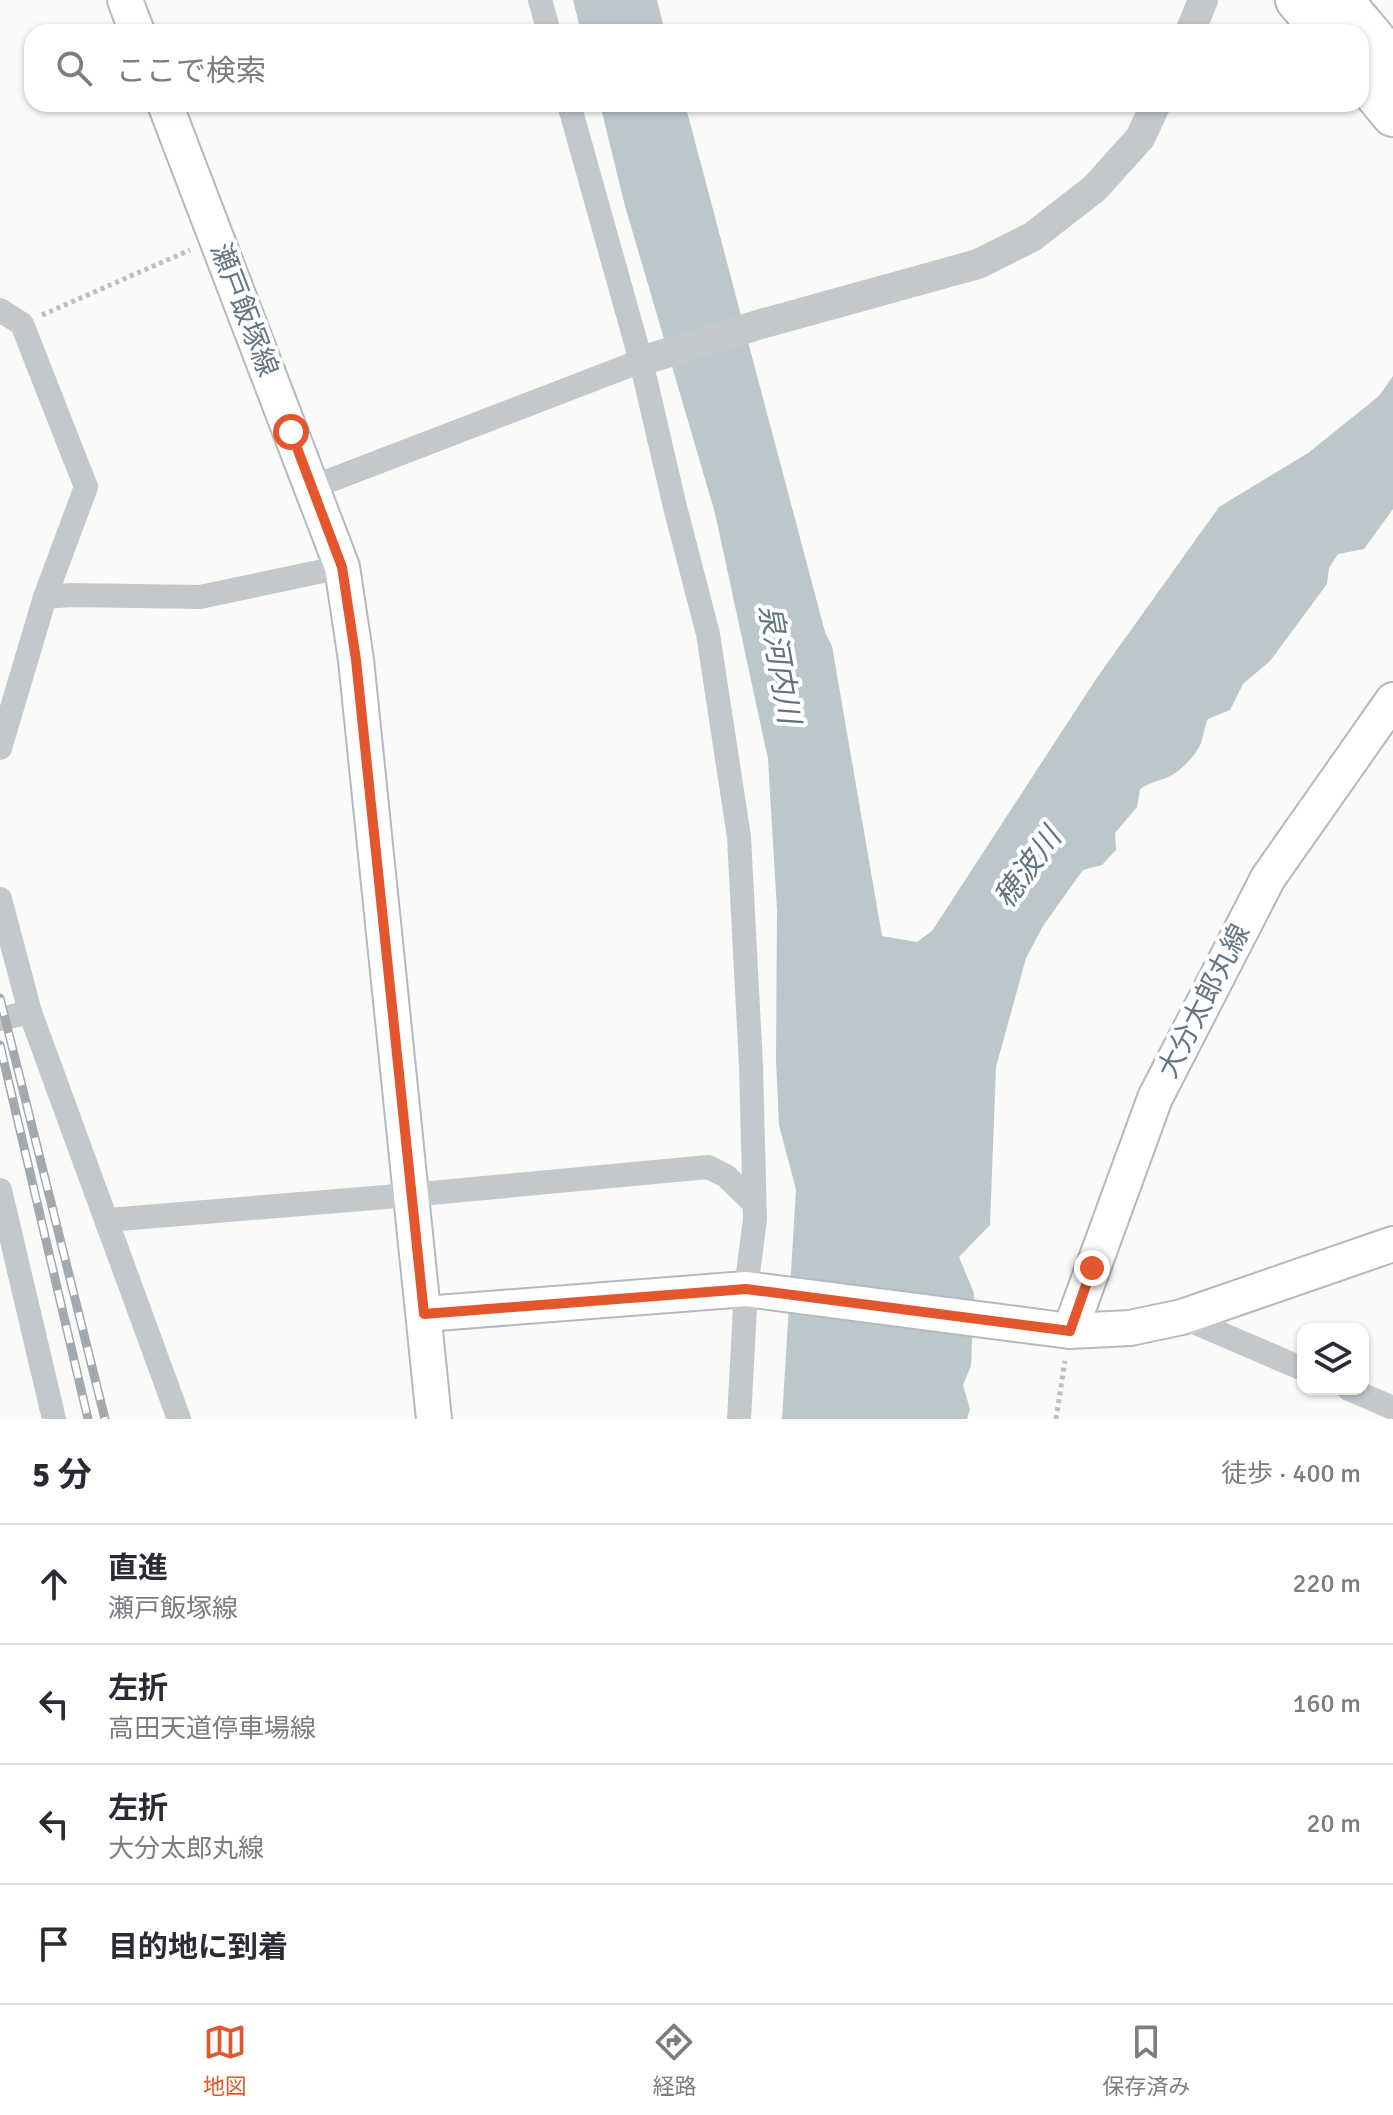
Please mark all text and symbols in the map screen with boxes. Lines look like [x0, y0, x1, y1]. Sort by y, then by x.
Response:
search box [24, 24, 1369, 112]
icon: search [52, 46, 96, 90]
text: ここで検索 [116, 53, 266, 90]
street label: 瀬戸飯塚線 [203, 239, 285, 381]
route start [273, 414, 309, 450]
water label: 泉河内川 [750, 602, 808, 729]
water label: 穂波川 [987, 818, 1071, 915]
street label: 大分太郎丸線 [1151, 918, 1257, 1084]
route end [1074, 1250, 1110, 1286]
map controls [1297, 1323, 1369, 1395]
button: layers [1297, 1323, 1369, 1395]
text: 5 分 [32, 1454, 92, 1496]
text: 徒歩 · 400 m [1221, 1458, 1361, 1490]
text: 直進 [108, 1550, 168, 1587]
icon: ahead [32, 1562, 76, 1606]
text: 220 m [1292, 1568, 1361, 1600]
text: 瀬戸飯塚線 [108, 1593, 238, 1625]
text: 左折 [108, 1670, 168, 1707]
icon: left [32, 1682, 76, 1726]
text: 160 m [1292, 1688, 1361, 1720]
text: 高田天道停車場線 [108, 1713, 316, 1745]
text: 左折 [108, 1790, 168, 1827]
icon: left [32, 1802, 76, 1846]
text: 20 m [1306, 1808, 1361, 1840]
text: 大分太郎丸線 [108, 1833, 264, 1865]
icon: arrive [32, 1922, 76, 1966]
text: 目的地に到着 [108, 1929, 288, 1966]
tab: 地図 [203, 2020, 247, 2100]
tab: 経路 [652, 2020, 696, 2100]
tab: 保存済み [1102, 2020, 1190, 2100]

